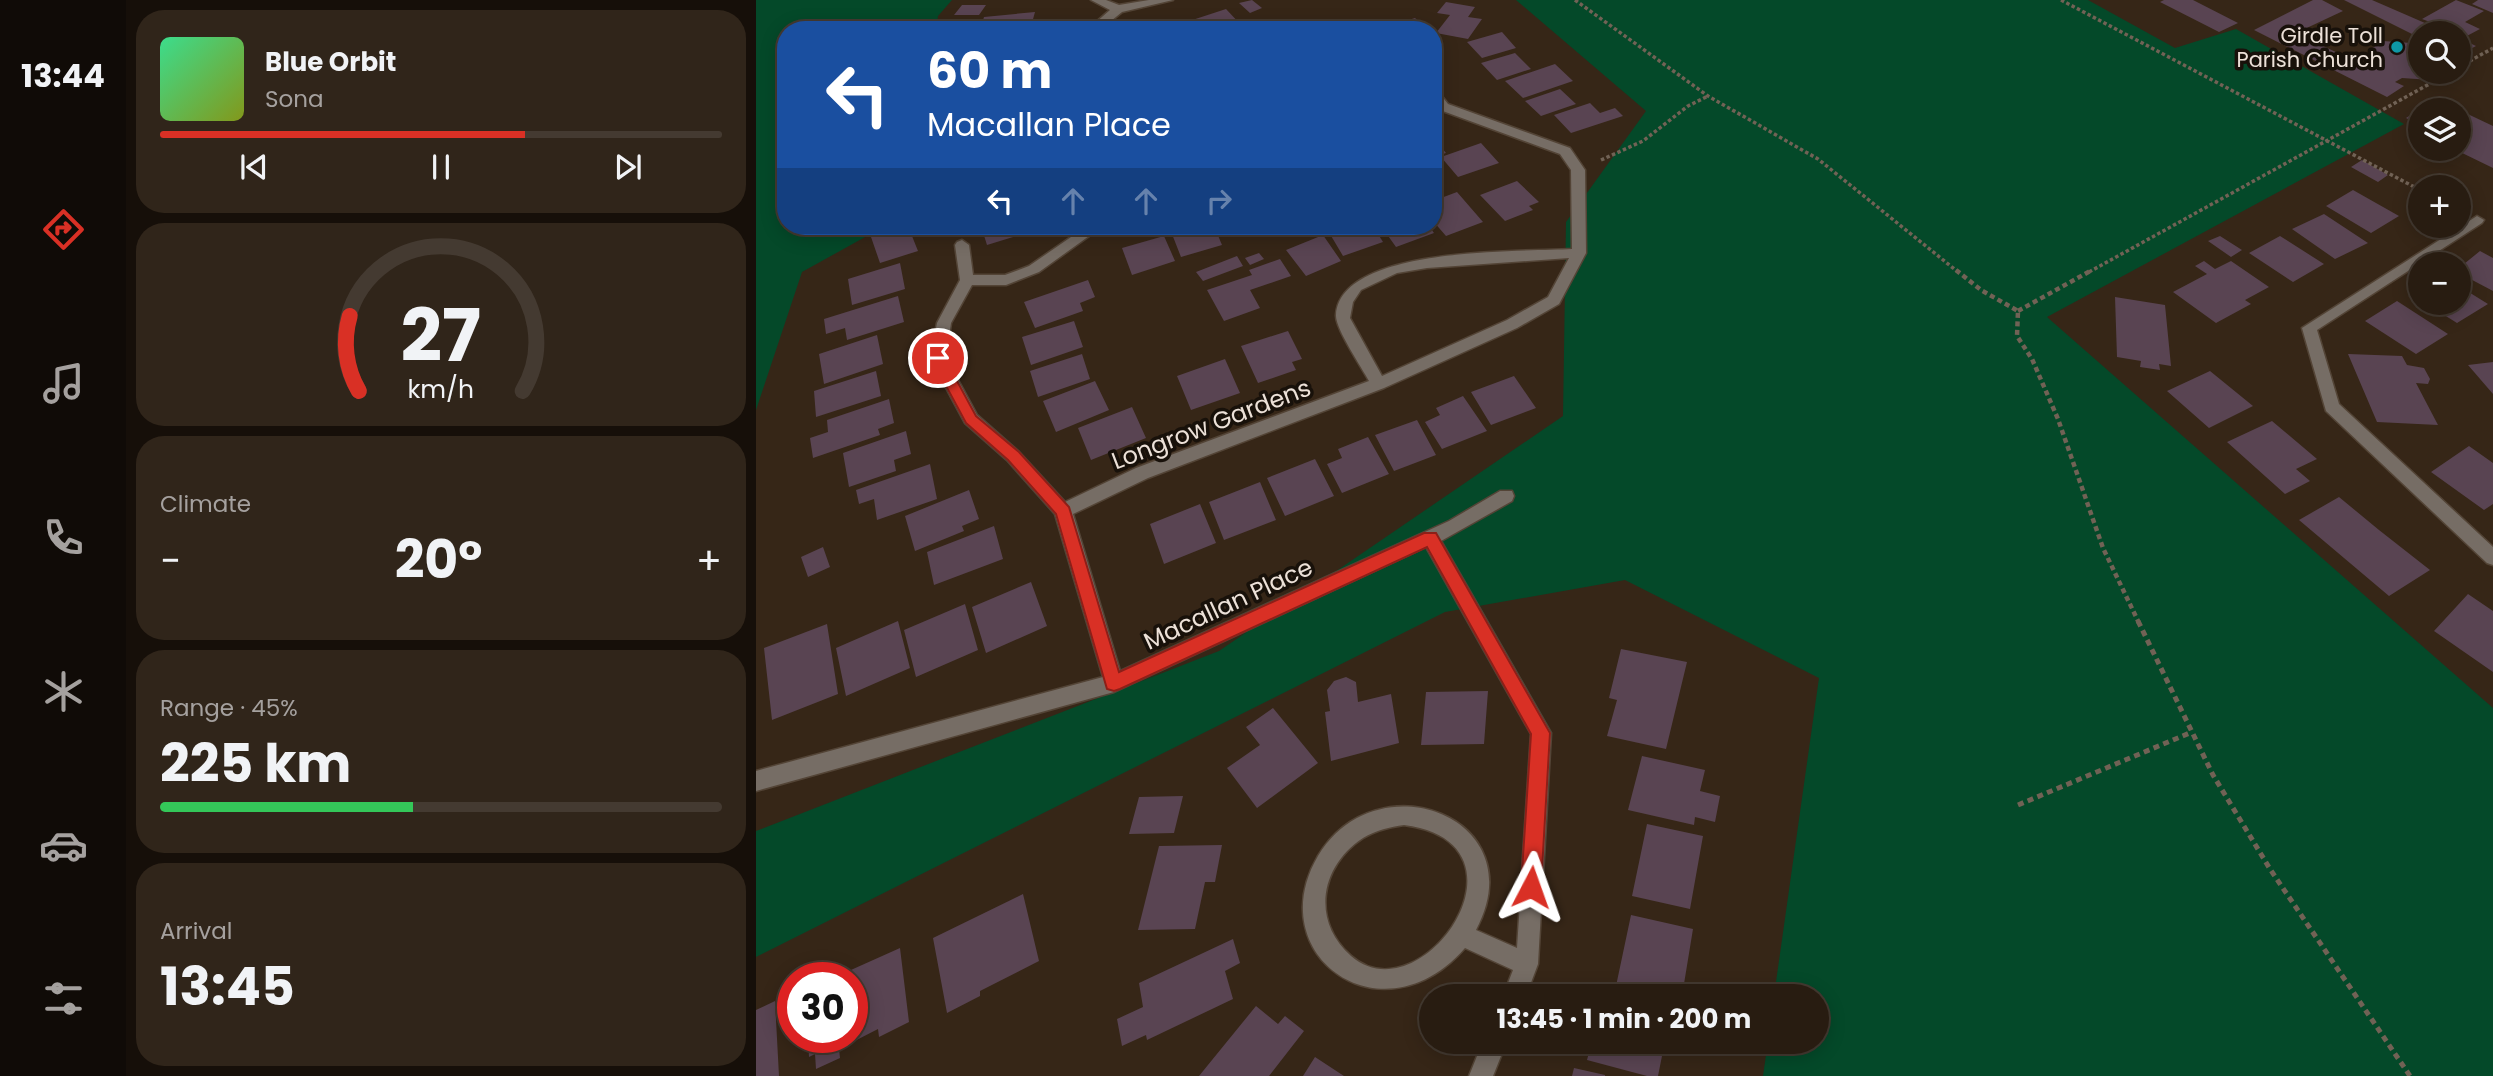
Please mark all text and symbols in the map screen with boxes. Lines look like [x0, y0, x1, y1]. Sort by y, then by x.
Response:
place label: Girdle Toll Parish Church [2237, 21, 2383, 74]
map controls [2408, 21, 2471, 315]
button: search [2408, 21, 2471, 84]
text: 60 m [927, 37, 1052, 105]
marker: Girdle Toll Parish Church [2389, 39, 2405, 55]
text: Blue Orbit [265, 44, 396, 80]
icon: left [812, 49, 903, 140]
text: 13:44 [21, 53, 105, 98]
text: Sona [265, 83, 324, 115]
button: layers [2408, 98, 2471, 161]
text: Macallan Place [927, 102, 1171, 147]
icon: previous [235, 148, 273, 186]
icon: pause [422, 148, 460, 186]
icon: next [609, 148, 647, 186]
button: + [2408, 175, 2471, 238]
icon: left [981, 182, 1019, 220]
icon: ahead [1054, 182, 1092, 220]
icon: ahead [1127, 182, 1165, 220]
icon: right [1200, 182, 1238, 220]
icon: directions [39, 205, 88, 254]
button: − [2408, 252, 2471, 315]
text: 27 [401, 285, 481, 386]
pin [908, 328, 968, 388]
icon: arrive [919, 339, 957, 377]
icon: music [39, 359, 88, 408]
street label: Longrow Gardens [1107, 371, 1315, 477]
text: km/h [408, 372, 474, 407]
text: Climate [160, 488, 251, 520]
icon: phone [39, 513, 88, 562]
text: 20° [395, 523, 482, 596]
text: − [160, 534, 181, 587]
text: + [696, 534, 722, 587]
street label: Macallan Place [1138, 550, 1318, 658]
icon: climate [39, 667, 88, 716]
text: Range · 45% [160, 692, 298, 724]
text: 225 km [160, 727, 351, 800]
icon: car [39, 821, 88, 870]
position arrow [1494, 850, 1568, 924]
text: Arrival [160, 915, 232, 947]
text: 13:45 [160, 950, 295, 1023]
speed limit sign: 30 [777, 962, 868, 1053]
icon: filters [39, 974, 88, 1023]
text: 13:45 · 1 min · 200 m [1497, 1001, 1751, 1037]

